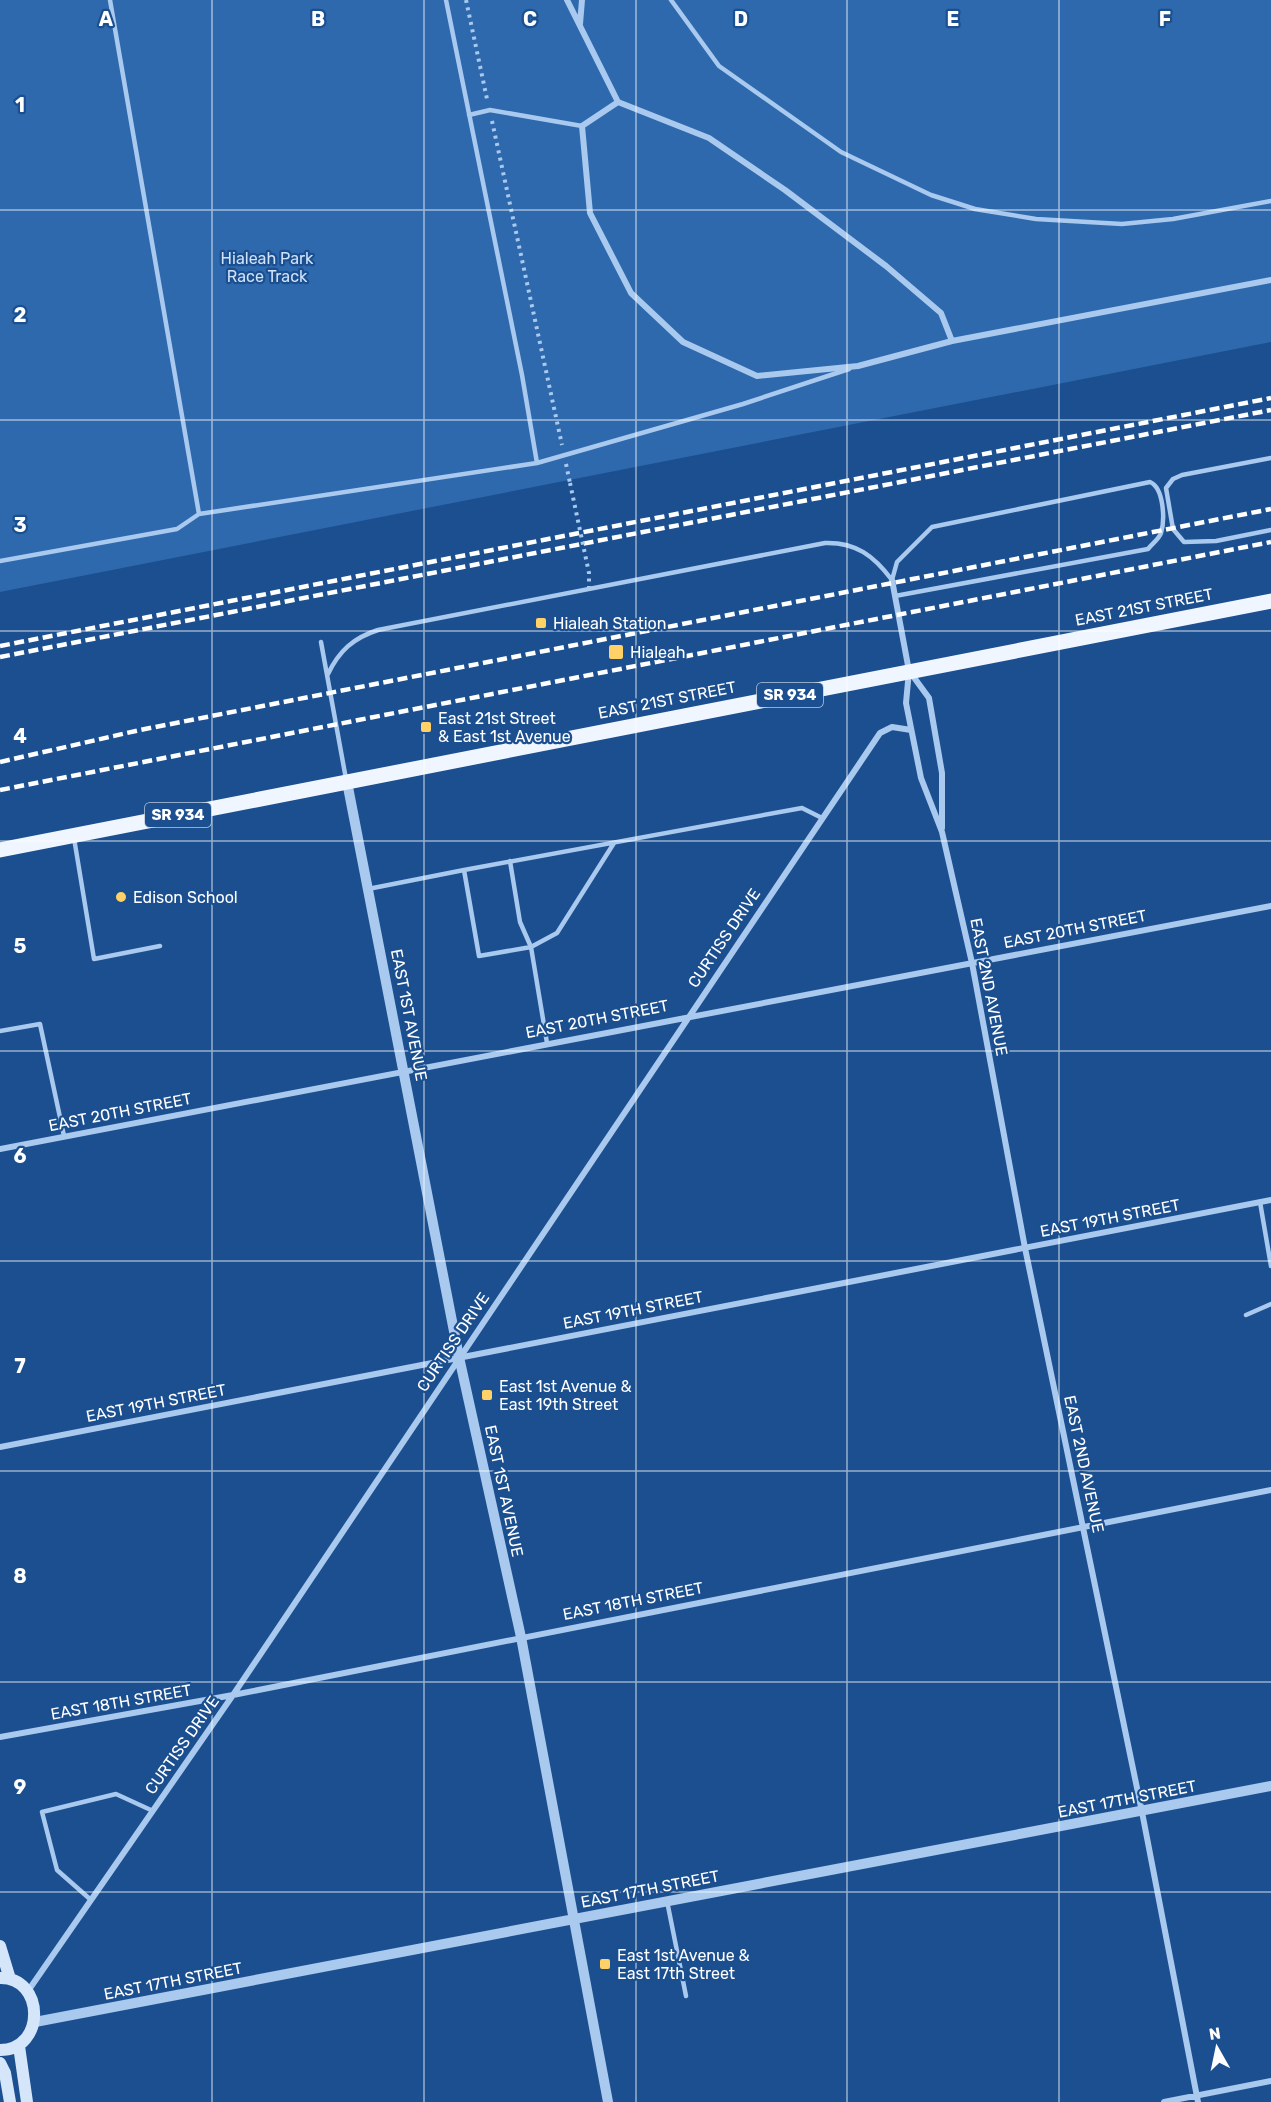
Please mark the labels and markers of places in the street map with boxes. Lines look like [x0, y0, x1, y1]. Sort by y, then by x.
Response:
place label: Hialeah Station [553, 614, 666, 633]
marker: Hialeah Station [534, 616, 548, 630]
marker: Hialeah [607, 643, 625, 661]
place label: Hialeah [630, 643, 686, 662]
place label: East 21st Street & East 1st Avenue [438, 709, 571, 746]
marker: East 21st Street & East 1st Avenue [419, 720, 433, 734]
place label: Edison School [133, 888, 238, 907]
marker: Edison School [114, 890, 128, 904]
place label: East 1st Avenue & East 19th Street [499, 1377, 632, 1414]
marker: East 1st Avenue & East 19th Street [480, 1388, 494, 1402]
place label: East 1st Avenue & East 17th Street [617, 1946, 750, 1983]
marker: East 1st Avenue & East 17th Street [598, 1957, 612, 1971]

